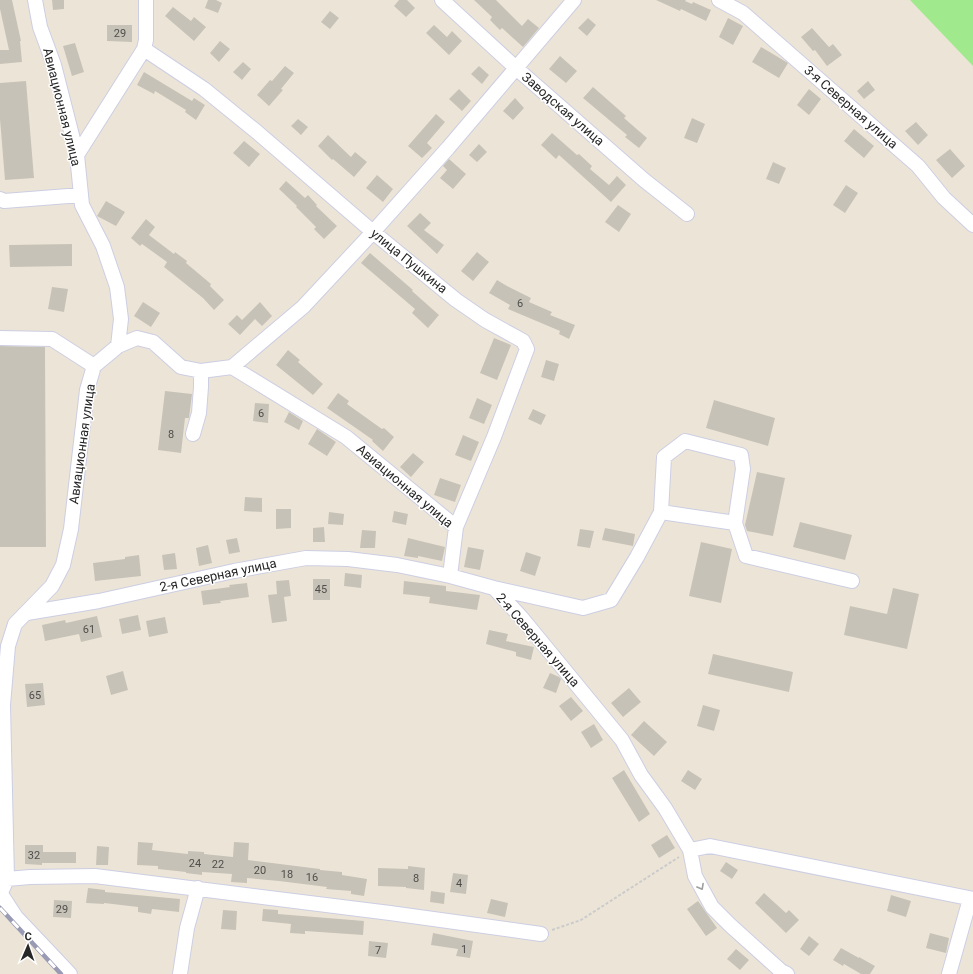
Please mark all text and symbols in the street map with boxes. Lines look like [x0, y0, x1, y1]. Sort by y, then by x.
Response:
house number: 29 [114, 27, 126, 40]
street label: Авиационная улица [40, 46, 84, 168]
street label: 3-я Северная улица [801, 62, 901, 152]
street label: Заводская улица [519, 69, 607, 149]
street label: улица Пушкина [368, 226, 450, 296]
house number: 6 [517, 297, 523, 310]
street label: Авиационная улица [66, 383, 98, 505]
house number: 6 [258, 407, 264, 420]
house number: 8 [168, 428, 174, 441]
street label: Авиационная улица [354, 441, 456, 531]
street label: 2-я Северная улица [158, 555, 278, 595]
house number: 45 [315, 583, 327, 596]
street label: 2-я Северная улица [493, 590, 583, 690]
house number: 61 [83, 623, 95, 636]
house number: 65 [29, 689, 41, 702]
house number: 32 [28, 849, 40, 862]
house number: 24 [189, 857, 201, 870]
house number: 22 [212, 858, 224, 871]
house number: 20 [254, 864, 266, 877]
house number: 18 [281, 868, 293, 881]
house number: 16 [306, 871, 318, 884]
house number: 8 [413, 872, 419, 885]
house number: 4 [456, 877, 462, 890]
one-way arrow [696, 883, 704, 890]
house number: 29 [56, 903, 68, 916]
north arrow [8, 926, 48, 966]
text: С [25, 930, 32, 943]
house number: 1 [461, 943, 467, 956]
house number: 7 [375, 944, 381, 957]

